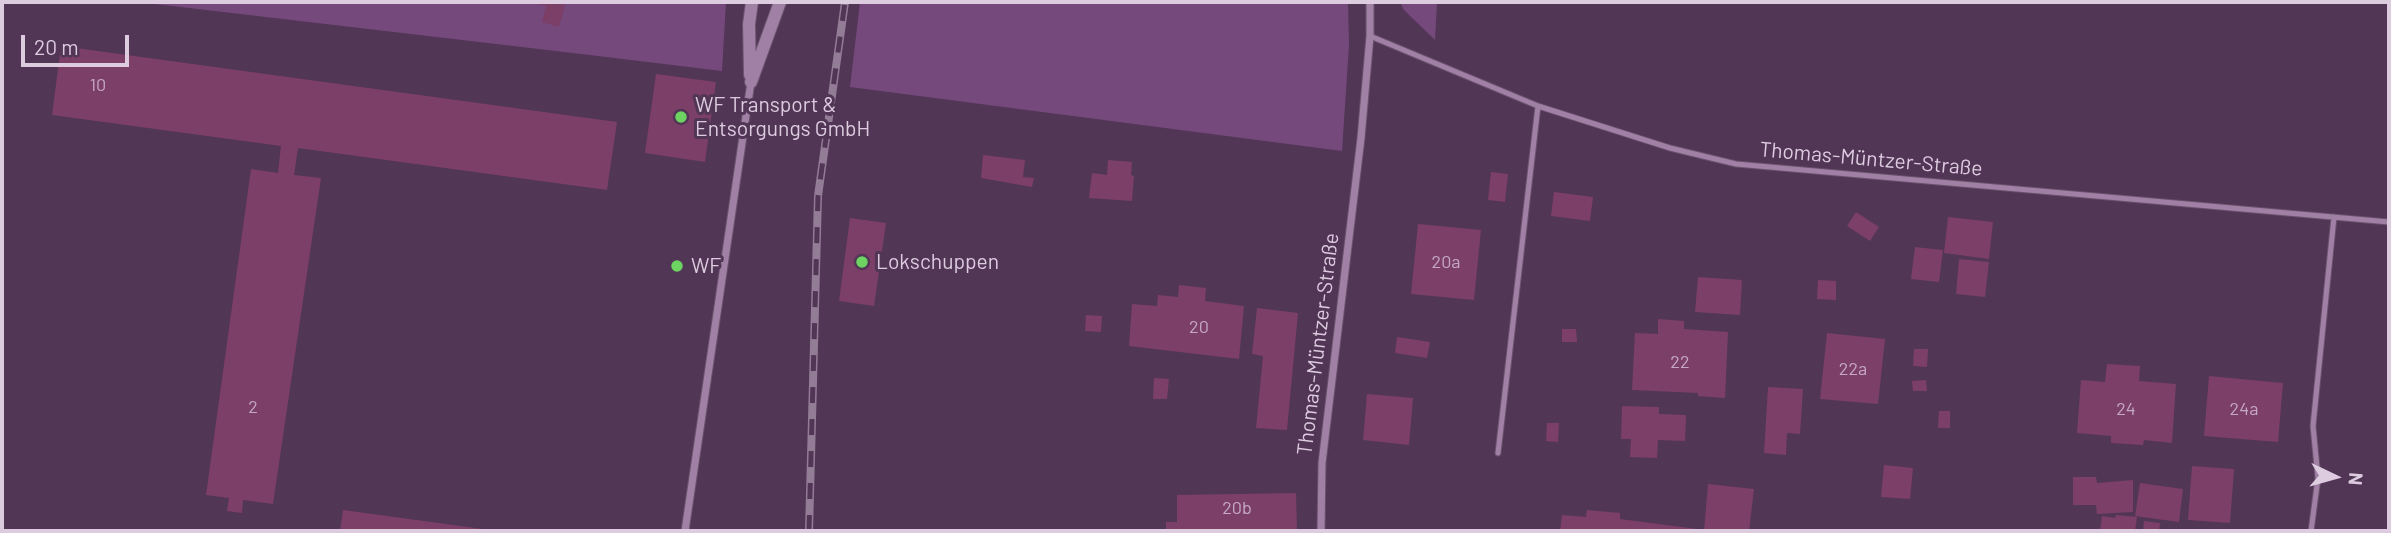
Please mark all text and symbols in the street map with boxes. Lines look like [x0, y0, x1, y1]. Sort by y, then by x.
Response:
scale bar [24, 21, 133, 65]
text: 20 m [34, 34, 79, 59]
house number: 10 [90, 74, 106, 96]
place label: WF Transport & Entsorgungs GmbH [695, 92, 870, 142]
marker: WF Transport & Entsorgungs GmbH [673, 109, 689, 125]
street label: Thomas-Müntzer-Straße [1758, 137, 1984, 181]
street label: Thomas-Müntzer-Straße [1292, 231, 1344, 457]
place label: Lokschuppen [876, 249, 999, 275]
house number: 20a [1431, 251, 1461, 273]
place label: WF [691, 253, 721, 279]
marker: Lokschuppen [854, 254, 870, 270]
marker: WF [669, 258, 685, 274]
house number: 20 [1189, 316, 1209, 338]
house number: 22 [1670, 351, 1690, 373]
house number: 22a [1839, 358, 1867, 380]
house number: 2 [248, 396, 258, 418]
house number: 24 [2116, 398, 2136, 420]
house number: 24a [2230, 398, 2258, 420]
north arrow [2300, 442, 2370, 512]
text: N [2344, 472, 2368, 486]
house number: 20b [1222, 497, 1252, 519]

